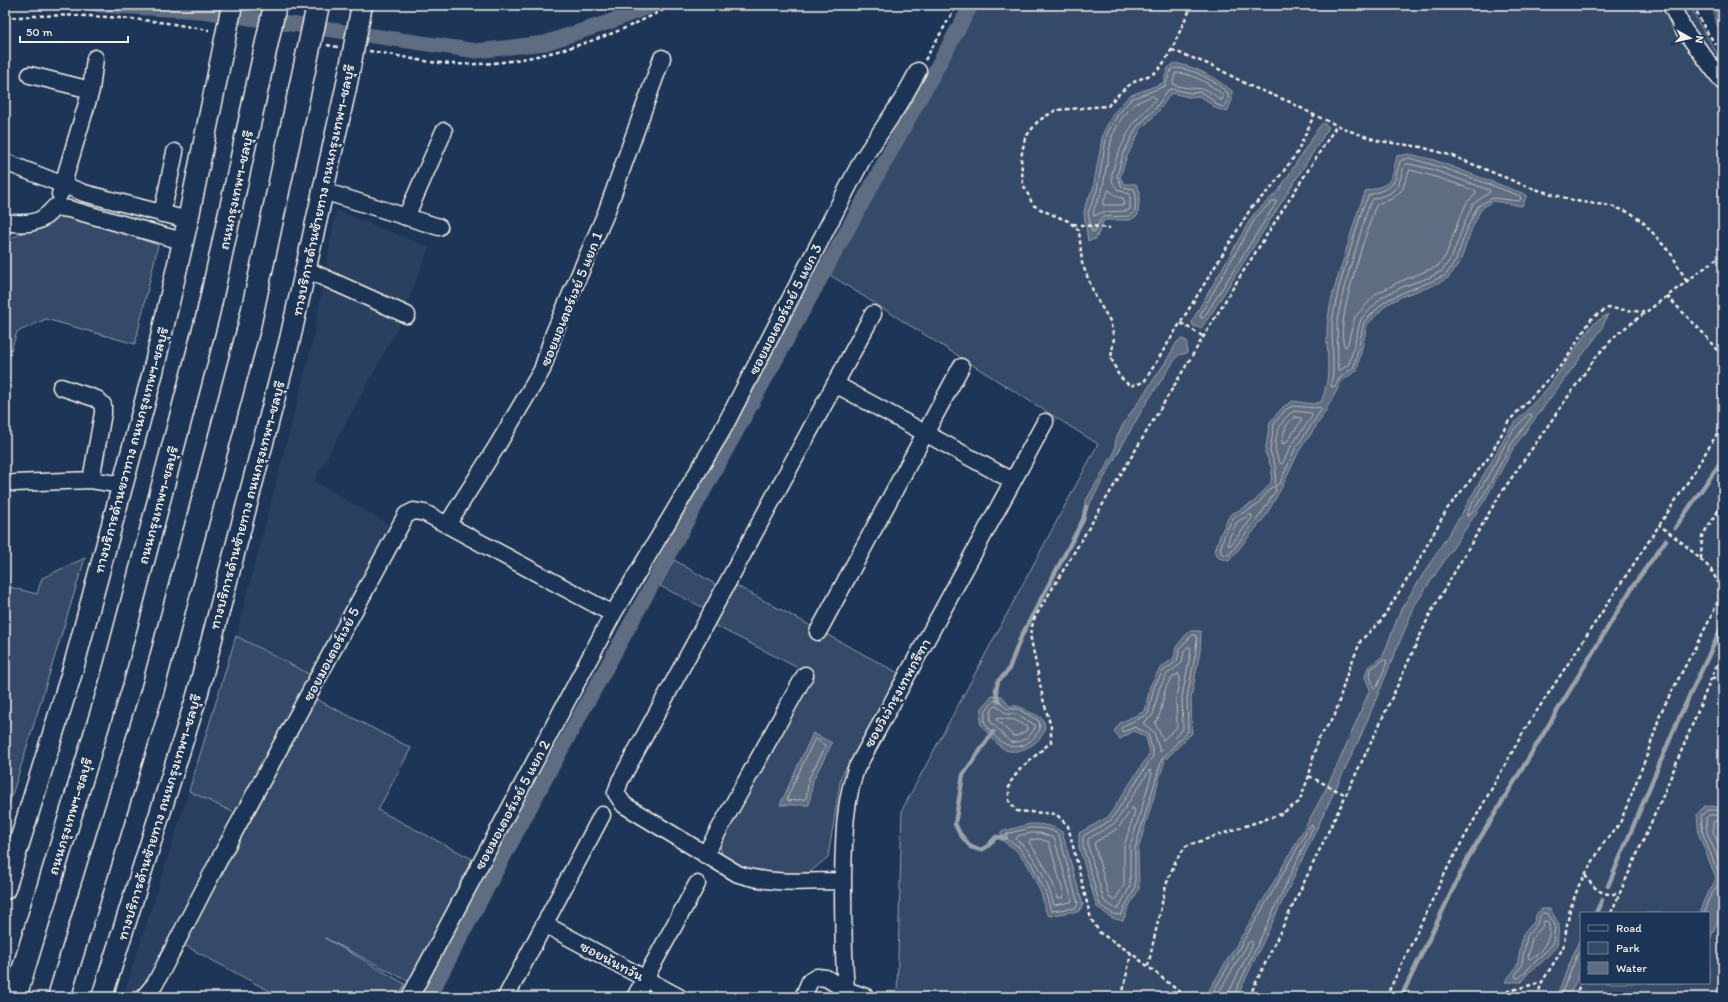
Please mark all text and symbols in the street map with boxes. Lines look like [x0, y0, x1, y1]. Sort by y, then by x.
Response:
scale bar [20, 18, 128, 44]
north arrow [1670, 18, 1710, 58]
text: 50 m [26, 25, 52, 39]
text: N [1692, 35, 1706, 44]
street label: ทางบริการด้านซ้ายทาง ถนนกรุงเทพฯ-ชลบุรี [288, 62, 359, 318]
street label: ถนนกรุงเทพฯ-ชลบุรี [215, 129, 258, 252]
street label: ซอยมอเตอร์เวย์ 5 แยก 1 [536, 229, 606, 369]
street label: ซอยมอเตอร์เวย์ 5 แยก 3 [744, 241, 826, 377]
street label: ทางบริการด้านขวาทาง ถนนกรุงเทพฯ-ชลบุรี [89, 325, 173, 575]
street label: ทางบริการด้านซ้ายทาง ถนนกรุงเทพฯ-ชลบุรี [205, 379, 290, 632]
street label: ถนนกรุงเทพฯ-ชลบุรี [134, 444, 182, 566]
street label: ซอยมอเตอร์เวย์ 5 [299, 604, 363, 704]
street label: ซอยวิเว่กรุงเทพกรีฑา [860, 635, 935, 751]
street label: ทางบริการด้านซ้ายทาง ถนนกรุงเทพฯ-ชลบุรี [113, 692, 206, 943]
street label: ซอยมอเตอร์เวย์ 5 แยก 2 [470, 737, 554, 873]
street label: ถนนกรุงเทพฯ-ชลบุรี [44, 755, 97, 877]
legend [1580, 912, 1710, 984]
text: Road [1616, 921, 1642, 935]
street label: ซอยนันทวัน [577, 937, 648, 986]
text: Park [1616, 941, 1640, 955]
text: Water [1616, 961, 1647, 975]

